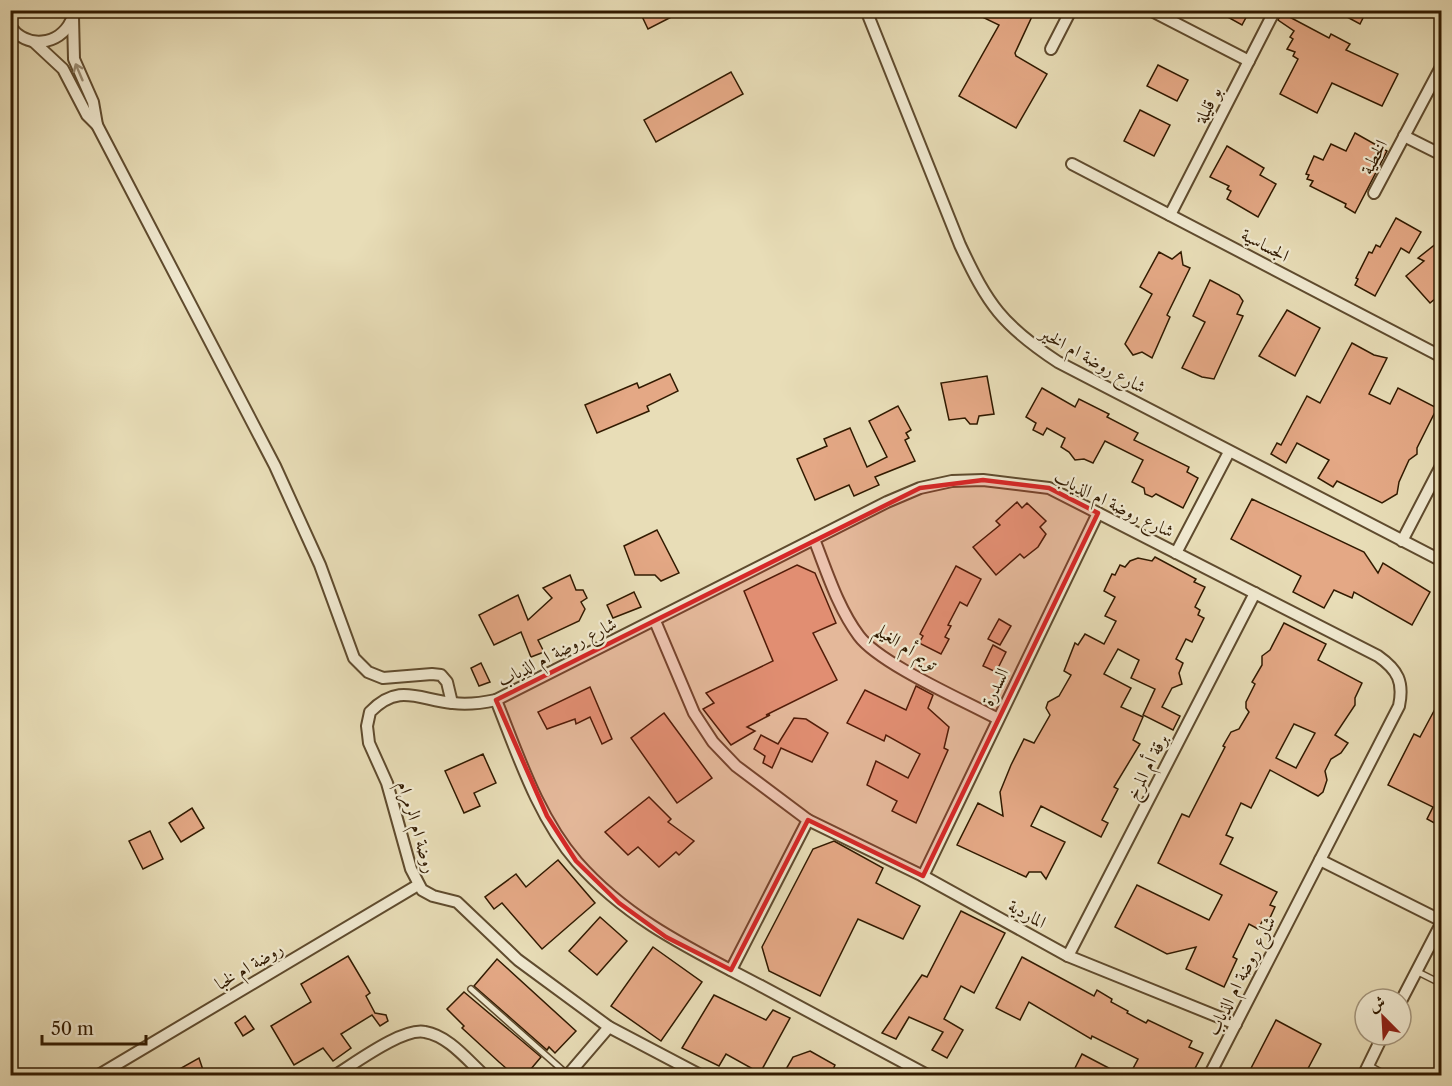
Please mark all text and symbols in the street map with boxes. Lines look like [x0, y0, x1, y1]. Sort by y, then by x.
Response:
one-way arrow [73, 63, 84, 82]
street label: بو قليلة [1189, 83, 1227, 128]
street label: الخطية [1356, 136, 1392, 178]
street label: الجساسية [1237, 223, 1293, 267]
street label: شارع روضة ام الخير [1032, 321, 1150, 403]
street label: شارع روضة ام الذياب [1048, 465, 1178, 547]
street label: شارع روضة ام الذياب [494, 612, 623, 696]
street label: تويم أم الغيلم [867, 617, 943, 682]
street label: السدرة [976, 664, 1014, 710]
street label: برقة أم المرخ [1119, 729, 1177, 806]
street label: روضة ام الرمرام [388, 778, 441, 877]
street label: الماردية [1004, 895, 1050, 933]
street label: شارع روضة ام الذياب [1201, 913, 1285, 1042]
street label: روضة ام لخبا [211, 937, 290, 999]
north arrow [1353, 987, 1413, 1047]
text: ش [1366, 991, 1388, 1016]
scale bar [42, 1008, 146, 1046]
text: 50 m [51, 1018, 94, 1040]

